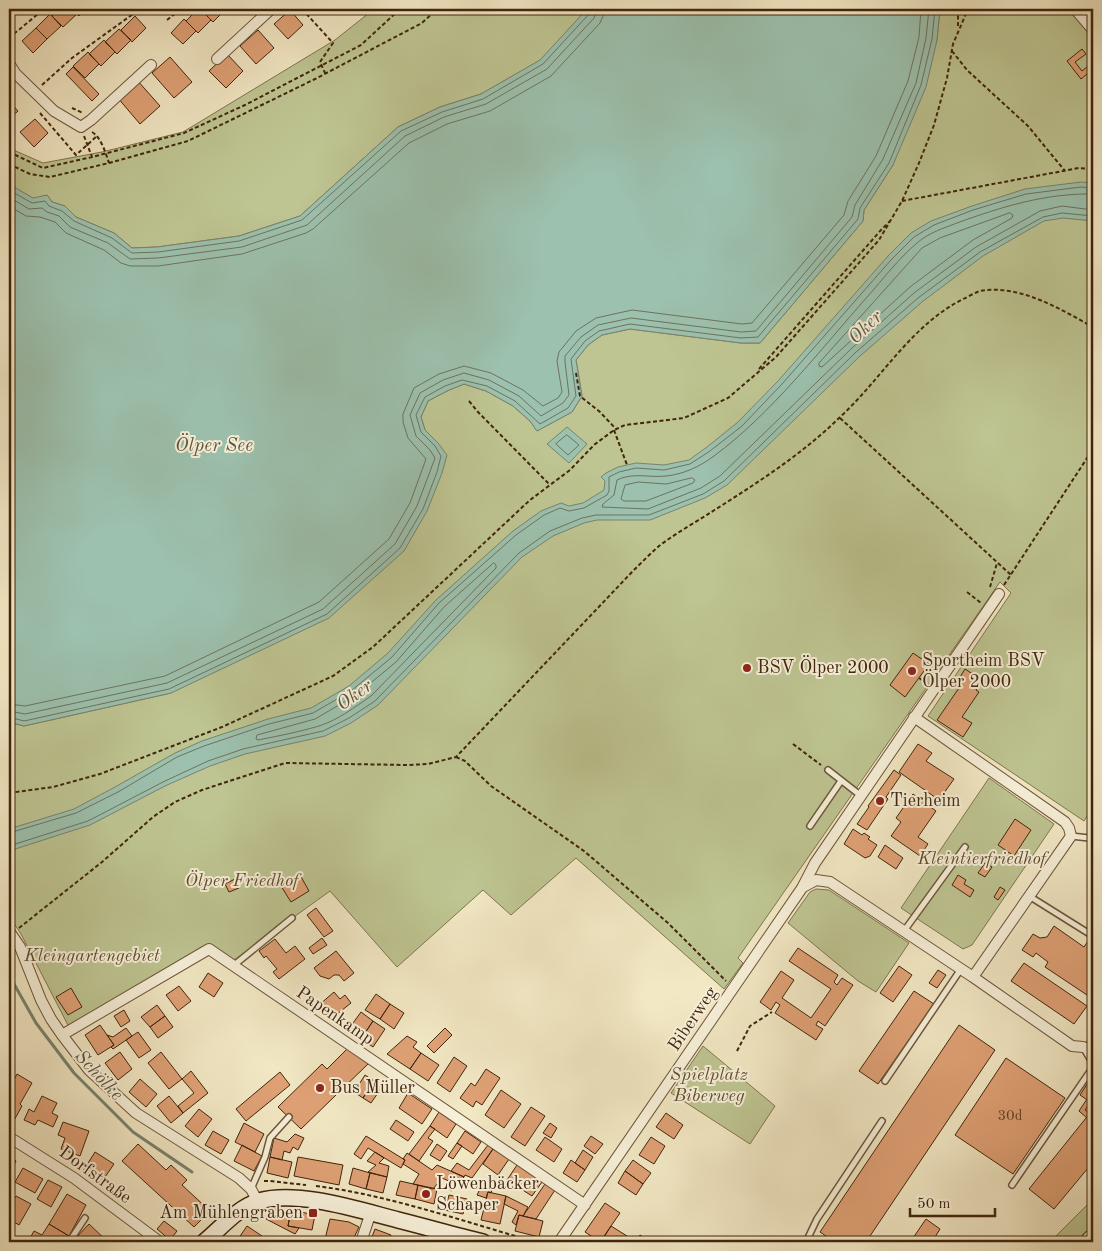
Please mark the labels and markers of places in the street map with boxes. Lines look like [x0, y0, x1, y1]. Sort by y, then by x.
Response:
place label: Sportheim BSV Ölper 2000 [922, 652, 1045, 691]
place label: BSV Ölper 2000 [757, 655, 889, 677]
marker: BSV Ölper 2000 [741, 662, 753, 674]
marker: Sportheim BSV Ölper 2000 [906, 665, 918, 677]
place label: Tierheim [890, 792, 961, 810]
marker: Tierheim [874, 795, 886, 807]
place label: Bus Müller [330, 1079, 416, 1097]
marker: Bus Müller [314, 1082, 326, 1094]
place label: Löwenbäcker Schaper [436, 1175, 539, 1214]
marker: Löwenbäcker Schaper [420, 1188, 432, 1200]
place label: Am Mühlengraben [159, 1204, 303, 1222]
marker: Am Mühlengraben [307, 1207, 319, 1219]

